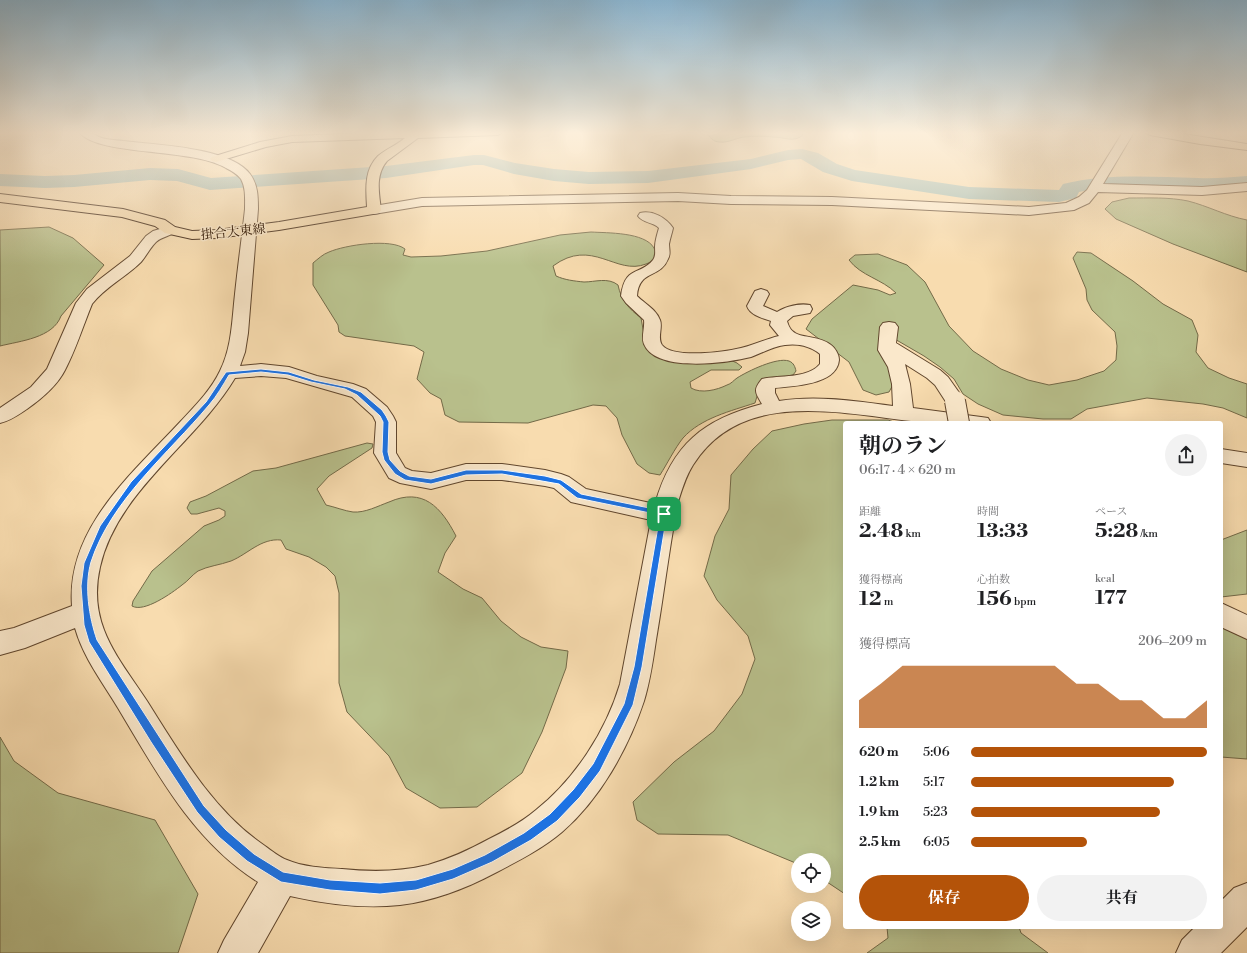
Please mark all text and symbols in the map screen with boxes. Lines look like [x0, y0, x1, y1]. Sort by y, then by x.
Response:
street label: 掛合大東線 [200, 221, 266, 243]
text: 朝のラン [859, 433, 947, 460]
button: share [1165, 434, 1207, 476]
text: 06:17 · 4 × 620 m [859, 462, 956, 478]
pin [647, 497, 681, 531]
icon: arrive [653, 503, 675, 525]
text: 距離 [859, 505, 881, 519]
text: 時間 [977, 505, 999, 519]
text: ペース [1095, 505, 1127, 519]
text: 2.48 [859, 519, 903, 544]
text: 13:33 [977, 519, 1028, 544]
text: 5:28 [1095, 519, 1138, 544]
text: km [903, 527, 921, 541]
text: /km [1138, 527, 1158, 541]
text: kcal [1095, 572, 1115, 586]
text: 獲得標高 [859, 573, 903, 587]
text: 心拍数 [977, 573, 1010, 587]
text: 177 [1095, 586, 1127, 611]
text: 12 [859, 587, 882, 612]
text: 156 [977, 587, 1012, 612]
text: m [882, 595, 893, 609]
text: bpm [1012, 595, 1036, 609]
text: 206–209 m [1138, 633, 1207, 649]
text: 獲得標高 [859, 636, 911, 652]
text: 620 m [859, 744, 899, 760]
text: 5:06 [923, 744, 950, 760]
text: 1.2 km [859, 774, 899, 790]
text: 5:17 [923, 774, 945, 790]
text: 1.9 km [859, 804, 899, 820]
text: 5:23 [923, 804, 948, 820]
text: 2.5 km [859, 834, 901, 850]
text: 6:05 [923, 834, 950, 850]
map controls [791, 853, 831, 941]
button: locate [791, 853, 831, 893]
button: 保存 [859, 875, 1029, 921]
button: 共有 [1037, 875, 1207, 921]
button: layers [791, 901, 831, 941]

